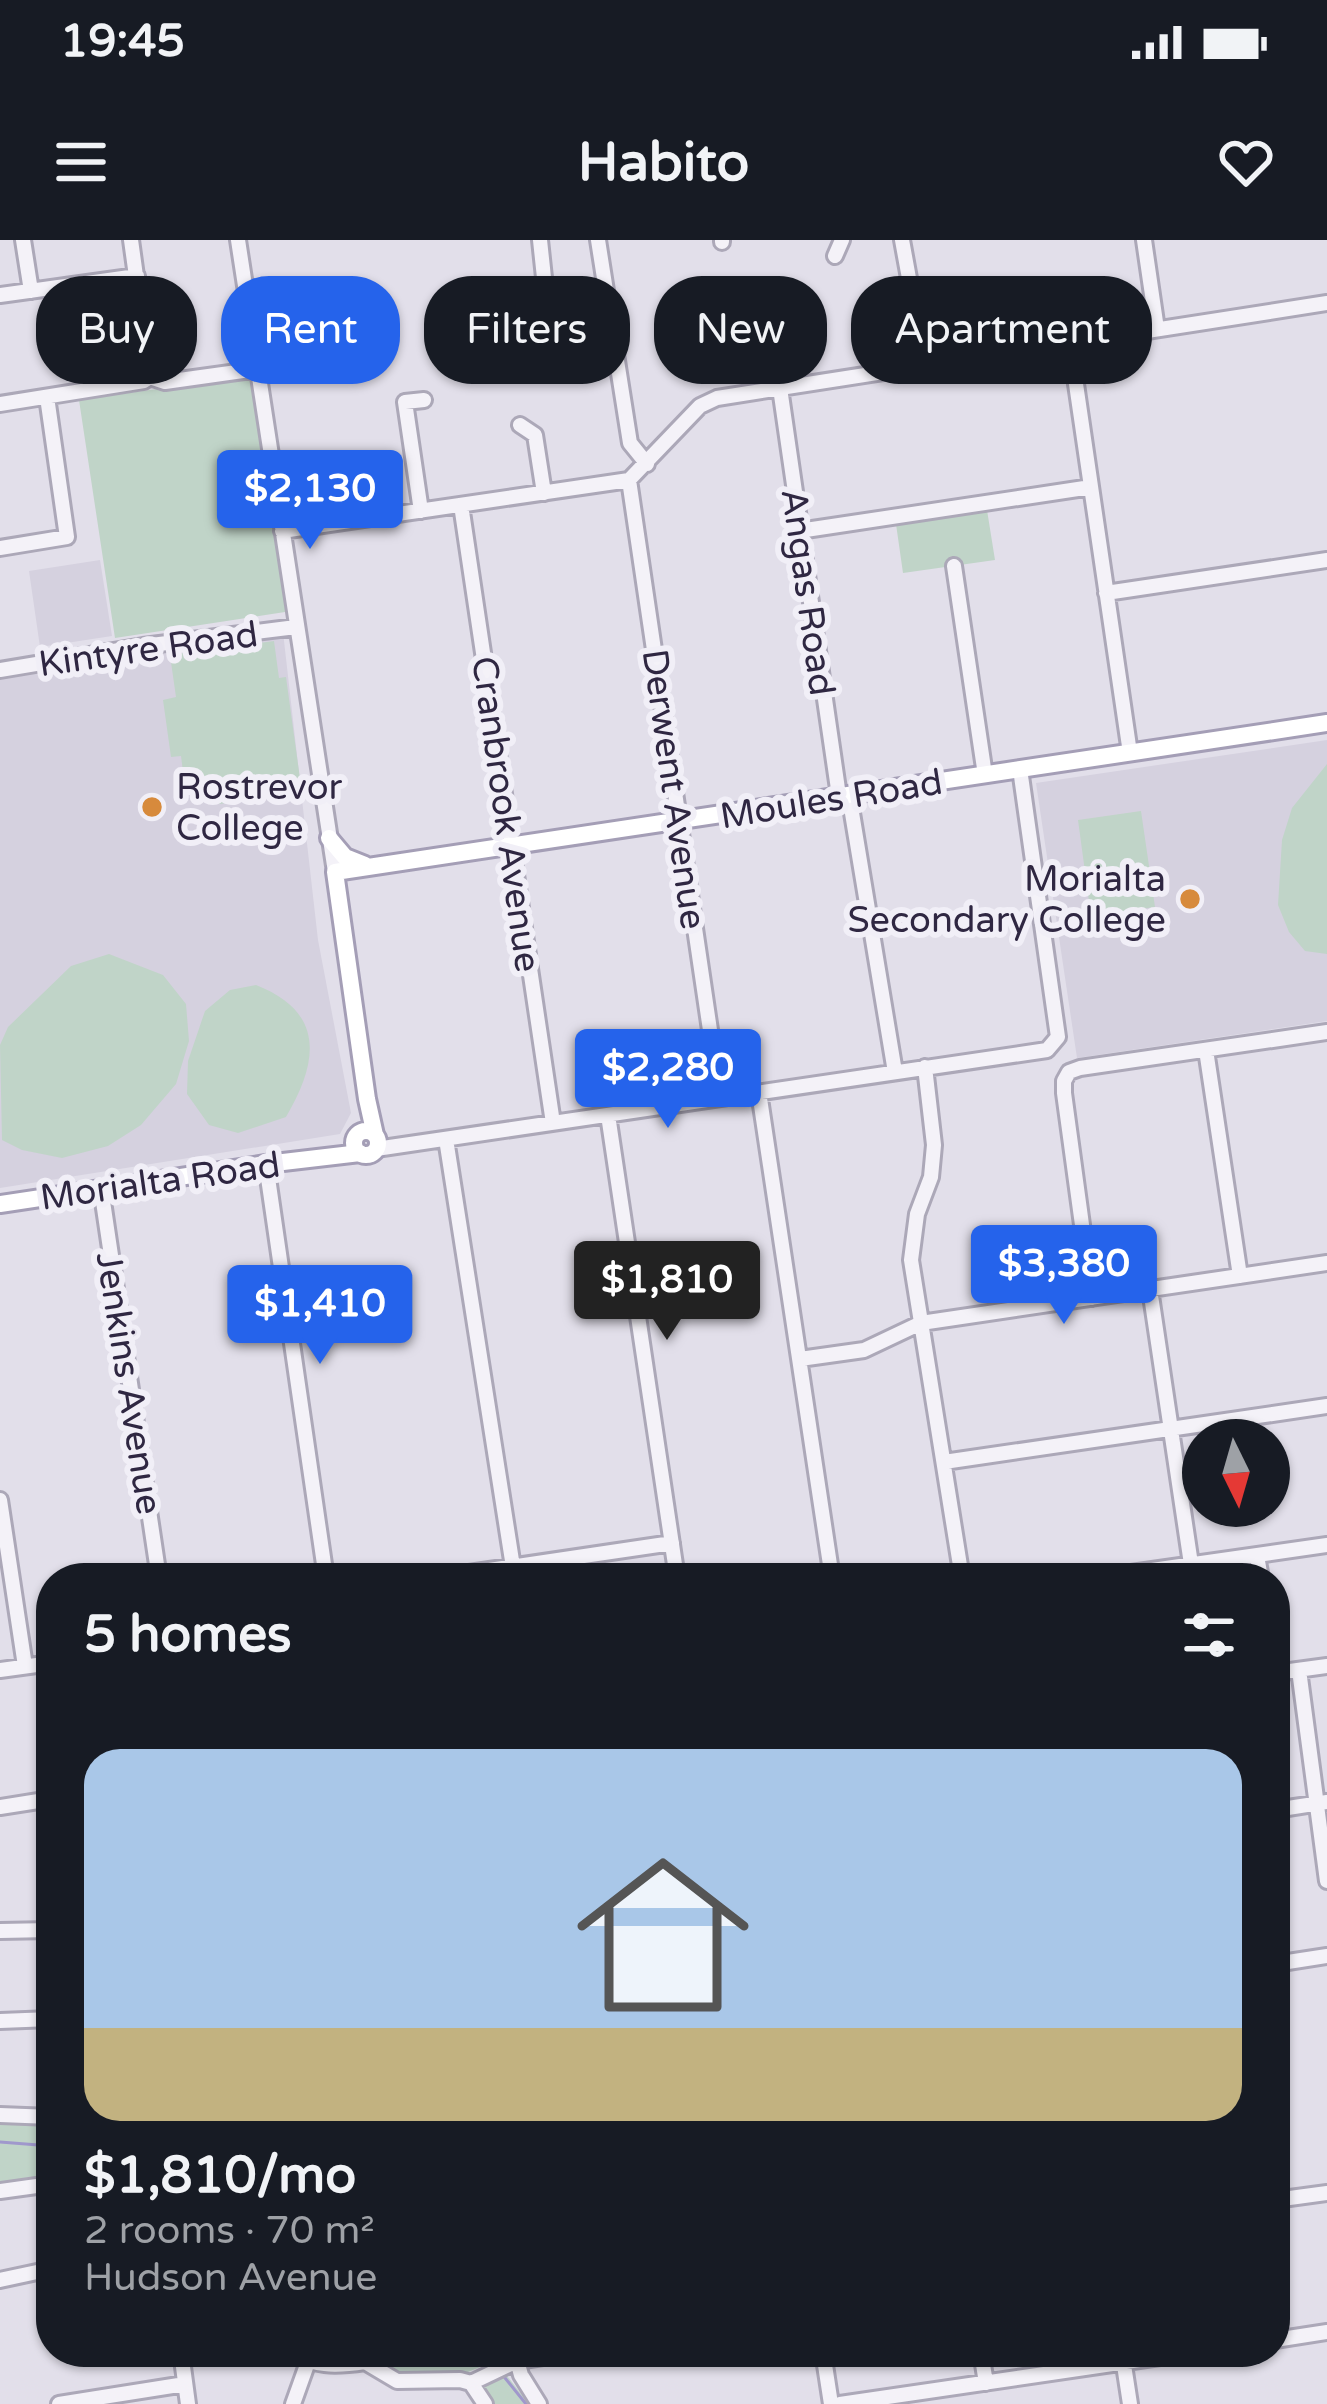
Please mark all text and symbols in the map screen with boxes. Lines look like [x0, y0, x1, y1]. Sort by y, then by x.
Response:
text: 19:45 [60, 15, 185, 69]
icon: menu [48, 129, 114, 195]
icon: heart [1213, 129, 1279, 195]
text: Habito [578, 130, 749, 195]
chip: Buy [36, 276, 197, 384]
chip: Rent [221, 276, 400, 384]
chip: Filters [424, 276, 630, 384]
chip: New [654, 276, 827, 384]
chip: Apartment [851, 276, 1152, 384]
pin: $2,130 [212, 450, 408, 552]
text: $2,130 [244, 465, 376, 512]
street label: Angas Road [772, 486, 843, 698]
street label: Kintyre Road [36, 613, 261, 686]
street label: Derwent Avenue [633, 646, 714, 932]
street label: Cranbrook Avenue [462, 654, 549, 975]
street label: Moules Road [717, 761, 945, 838]
place label: Rostrevor College [176, 766, 343, 850]
marker: Rostrevor College [139, 794, 165, 820]
place label: Morialta Secondary College [847, 858, 1166, 942]
marker: Morialta Secondary College [1177, 886, 1203, 912]
pin: $2,280 [570, 1029, 766, 1131]
text: $2,280 [602, 1044, 734, 1091]
street label: Morialta Road [37, 1143, 283, 1220]
pin: $3,380 [966, 1225, 1162, 1327]
text: $3,380 [998, 1240, 1130, 1287]
pin: $1,810 [569, 1241, 765, 1343]
street label: Jenkins Avenue [87, 1249, 170, 1518]
text: $1,810 [601, 1256, 733, 1303]
pin: $1,410 [222, 1265, 418, 1367]
text: $1,410 [254, 1280, 386, 1327]
north arrow [1182, 1419, 1290, 1527]
map controls [1182, 1419, 1290, 1527]
icon: filters [1176, 1602, 1242, 1668]
text: 5 homes [84, 1604, 292, 1666]
icon: home [555, 1827, 771, 2043]
text: $1,810/mo [84, 2145, 356, 2207]
text: 2 rooms · 70 m² [84, 2207, 375, 2254]
text: Hudson Avenue [84, 2254, 377, 2301]

